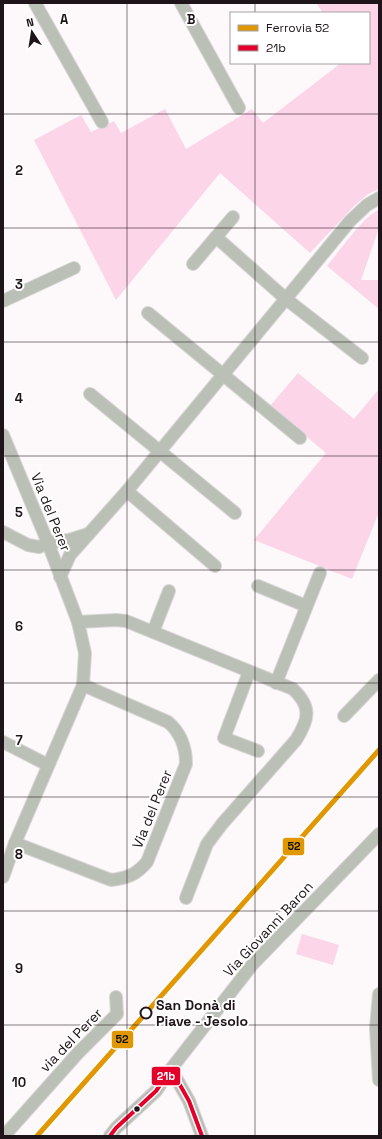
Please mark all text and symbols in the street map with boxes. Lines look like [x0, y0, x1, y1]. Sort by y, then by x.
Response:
text: A [60, 11, 69, 28]
text: B [187, 11, 196, 28]
north arrow [12, 12, 52, 52]
legend [230, 12, 370, 64]
text: N [25, 15, 35, 30]
text: Ferrovia 52 [266, 20, 329, 36]
text: 21b [266, 40, 286, 56]
text: 2 [15, 162, 23, 179]
text: 3 [15, 276, 23, 293]
text: 4 [15, 390, 23, 407]
street label: Via del Perer [27, 470, 75, 554]
text: 5 [15, 504, 23, 521]
text: 6 [15, 618, 23, 635]
text: 7 [15, 732, 23, 749]
street label: Via del Perer [128, 767, 176, 851]
line badge: 52 [282, 837, 305, 856]
text: 52 [287, 839, 301, 853]
text: 8 [15, 846, 23, 863]
street label: Via Giovanni Baron [219, 878, 317, 980]
text: 9 [15, 960, 23, 977]
place label: San Donà di Piave - Jesolo [156, 996, 248, 1030]
street label: via del Perer [36, 1004, 106, 1076]
marker: San Donà di Piave - Jesolo [139, 1006, 153, 1020]
line badge: 52 [111, 1030, 134, 1049]
text: 52 [115, 1032, 129, 1046]
line badge: 21b [151, 1066, 181, 1086]
text: 21b [157, 1069, 175, 1083]
text: 10 [12, 1074, 26, 1091]
unlabelled marker [132, 1104, 142, 1114]

